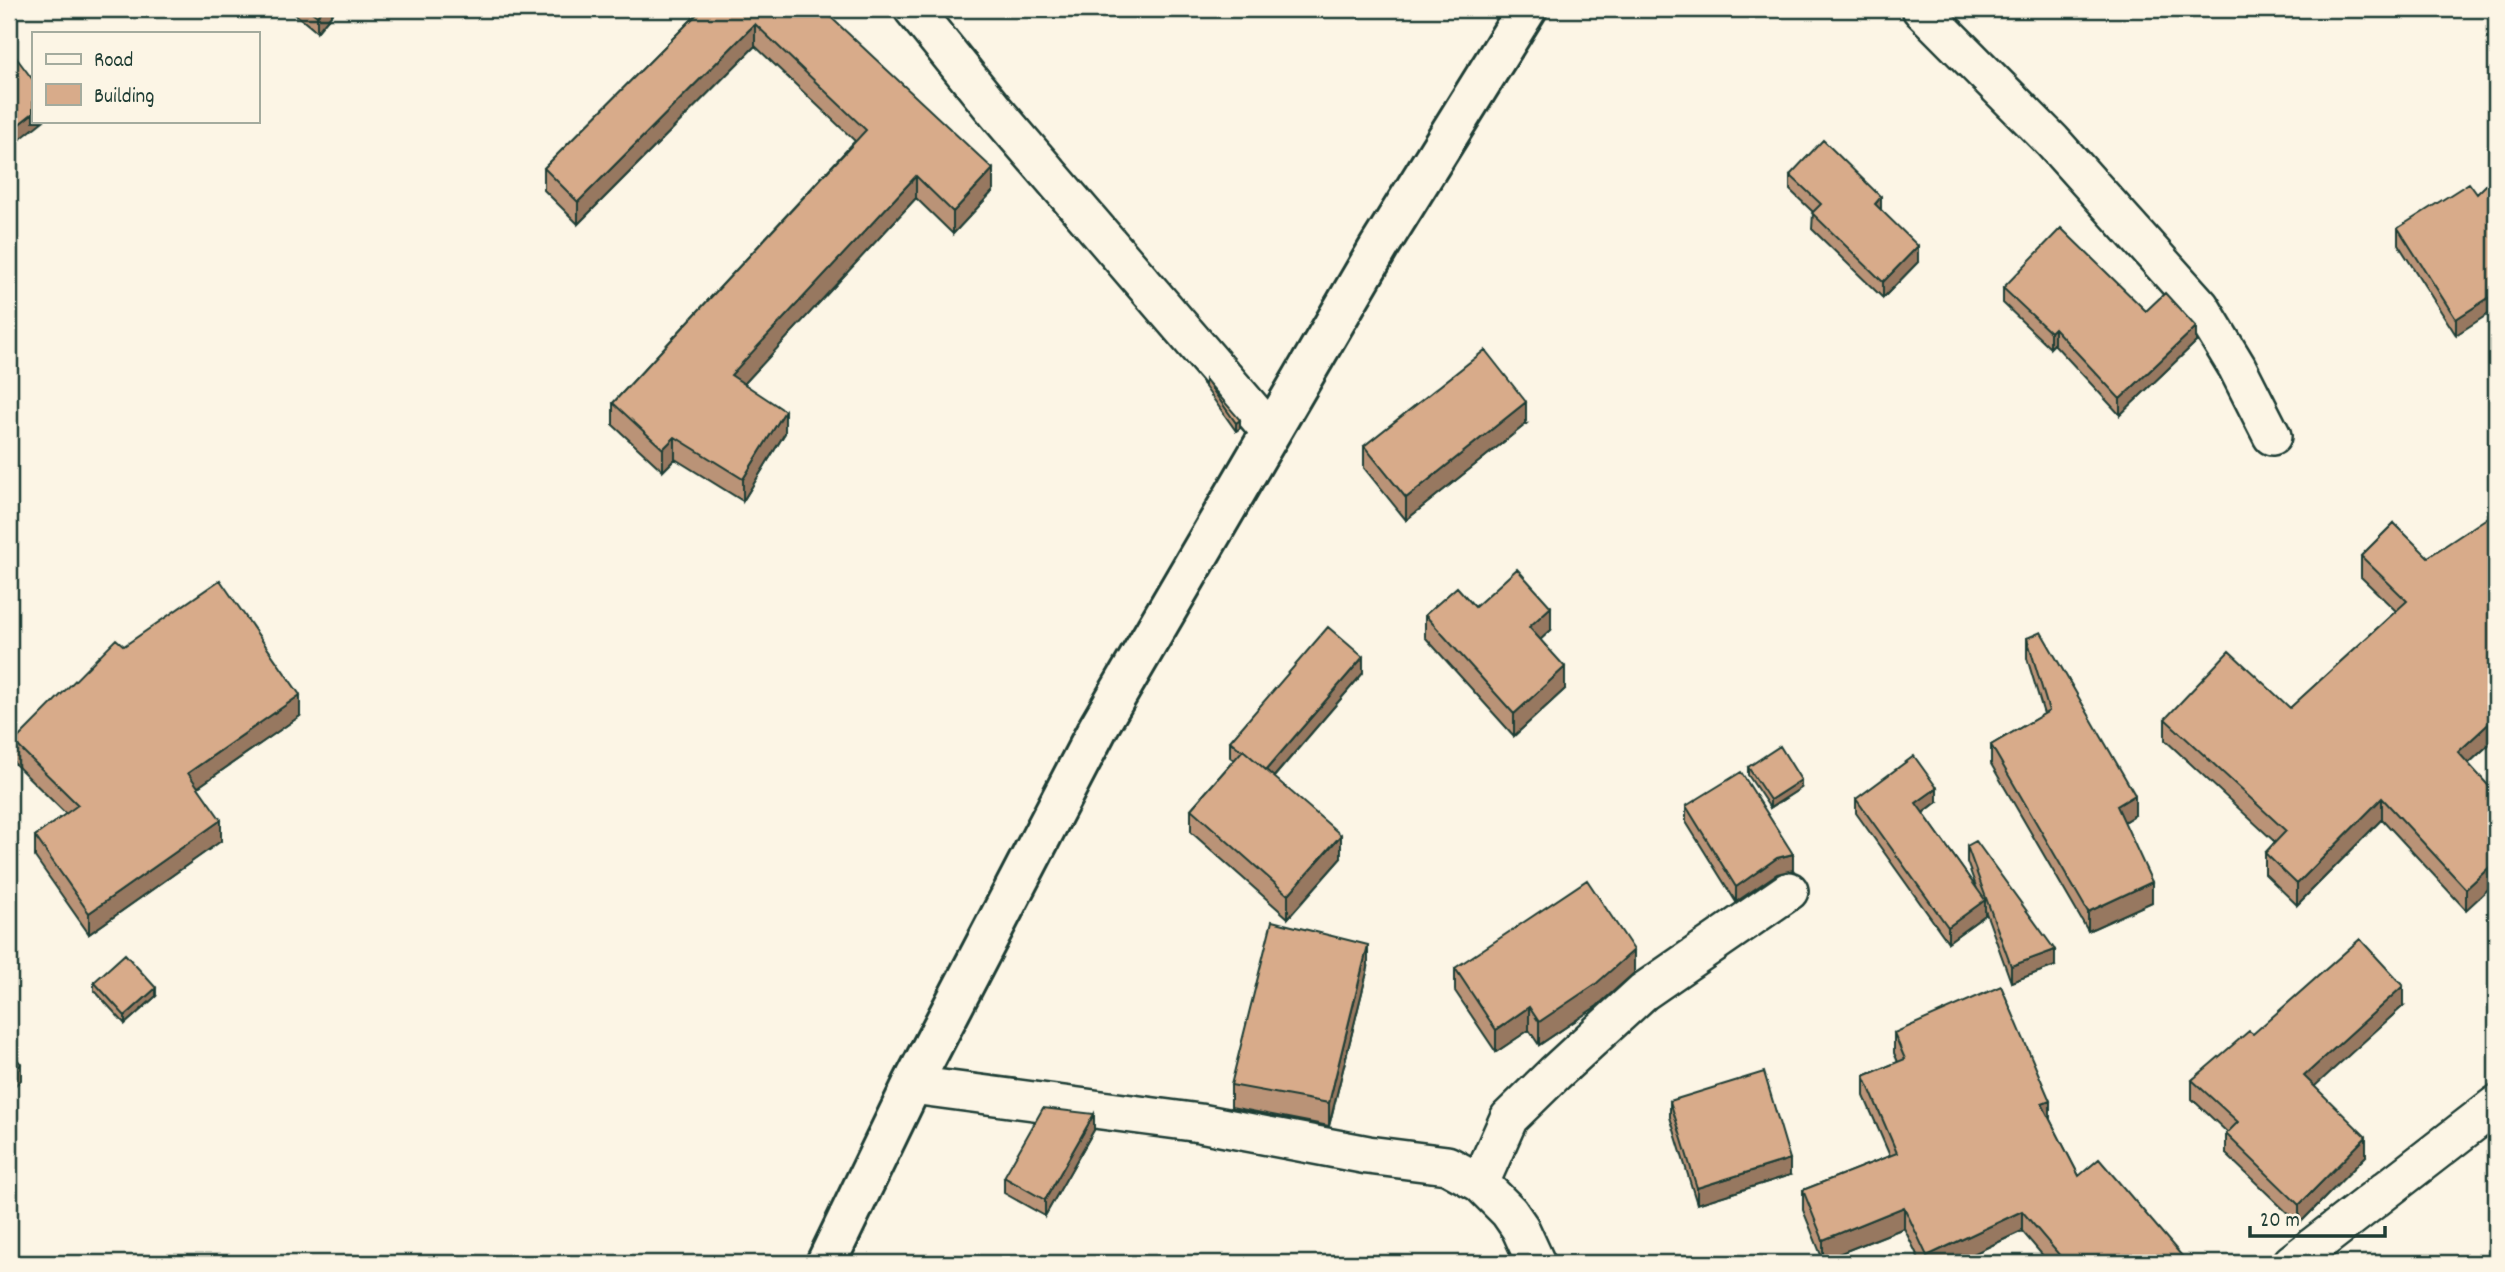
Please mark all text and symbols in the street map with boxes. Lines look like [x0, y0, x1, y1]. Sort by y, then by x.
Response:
legend [32, 32, 259, 122]
text: Road [94, 47, 133, 77]
text: Building [94, 83, 154, 113]
scale bar [2250, 1195, 2384, 1239]
text: 20 m [2260, 1207, 2300, 1237]

